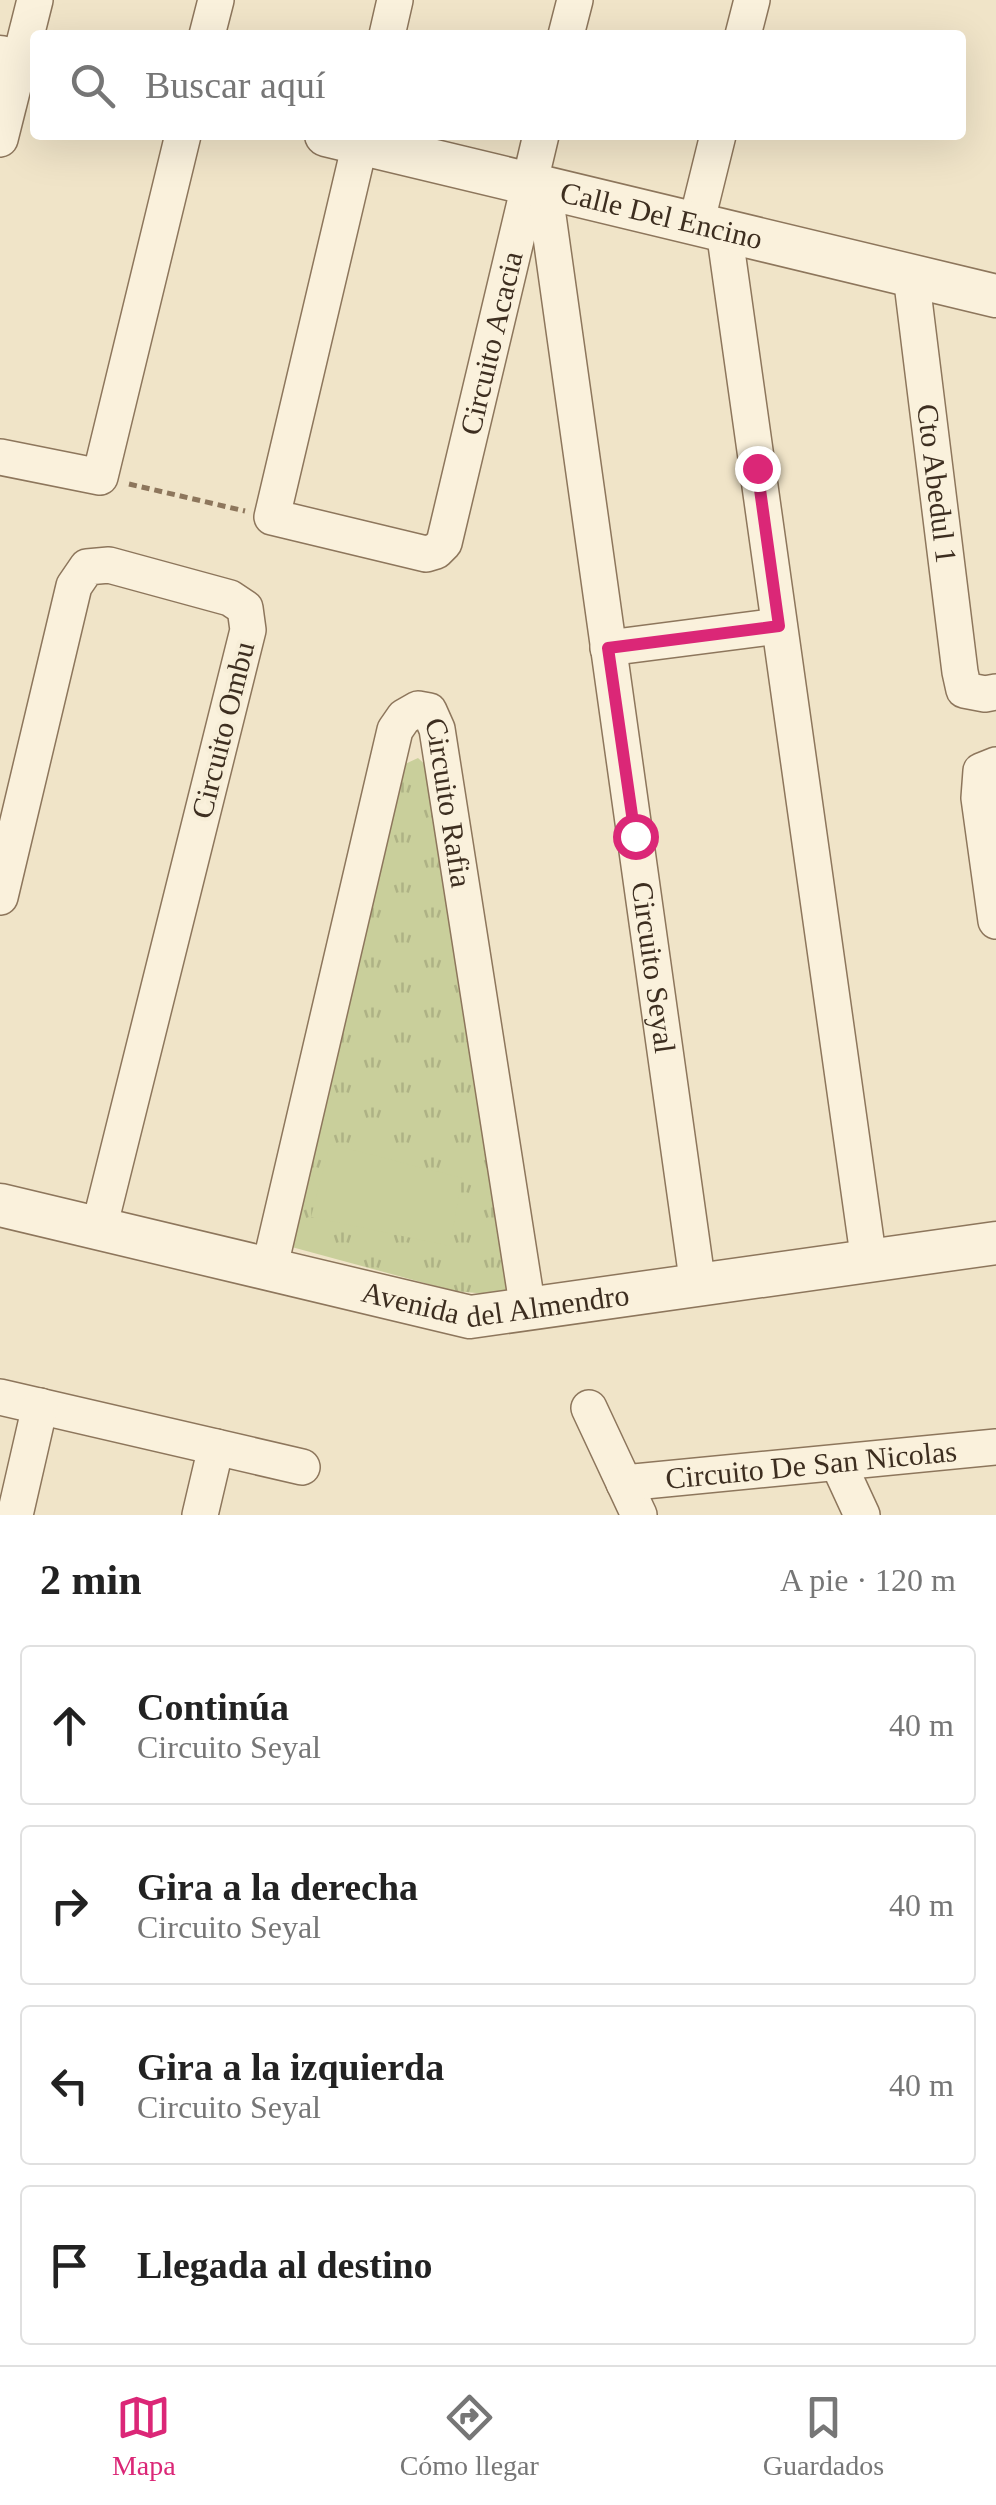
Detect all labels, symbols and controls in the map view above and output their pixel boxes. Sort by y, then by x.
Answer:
search box [30,30,966,140]
icon: search [65,58,120,113]
text: Buscar aquí [145,64,325,106]
street label: Calle Del Encino [557,175,766,255]
street label: Circuito Acacia [453,248,529,438]
street label: Cto Abedul 1 [911,402,963,565]
route end [735,446,781,492]
street label: Circuito Ombu [185,638,260,822]
street label: Circuito Rafia [418,712,479,890]
route start [613,814,659,860]
street label: Circuito Seyal [626,880,682,1055]
street label: Avenida del Almendro [359,1275,631,1333]
street label: Circuito De San Nicolas [664,1434,958,1495]
text: 2 min [40,1557,142,1603]
text: A pie · 120 m [780,1562,956,1598]
text: Continúa [137,1686,289,1728]
icon: ahead [42,1698,97,1753]
text: 40 m [889,1707,954,1743]
text: Circuito Seyal [137,1729,321,1765]
text: Gira a la derecha [137,1866,418,1908]
icon: right [42,1878,97,1933]
text: 40 m [889,1887,954,1923]
text: Circuito Seyal [137,1909,321,1945]
text: Gira a la izquierda [137,2046,444,2088]
icon: left [42,2058,97,2113]
text: 40 m [889,2067,954,2103]
text: Circuito Seyal [137,2089,321,2125]
icon: arrive [42,2238,97,2293]
text: Llegada al destino [137,2244,433,2286]
tab: Mapa [112,2390,176,2482]
tab: Cómo llegar [400,2390,539,2482]
tab: Guardados [763,2390,884,2482]

